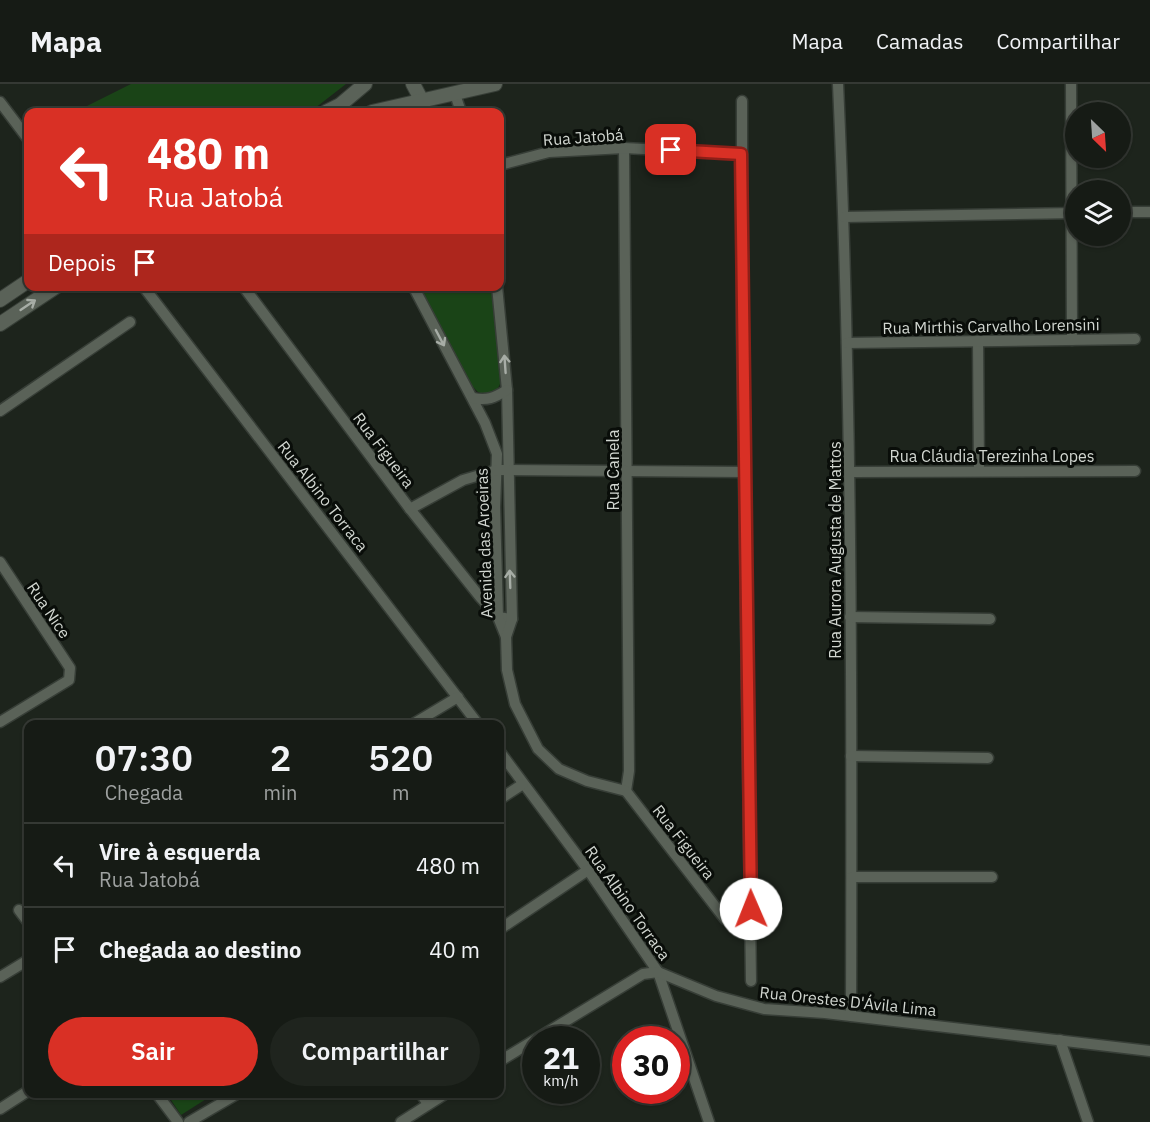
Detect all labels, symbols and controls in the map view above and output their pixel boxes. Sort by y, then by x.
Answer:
text: Mapa [30,23,102,60]
text: Mapa [791,27,843,55]
text: Camadas [876,27,963,55]
text: Compartilhar [996,27,1120,55]
north arrow [1065,102,1131,168]
map controls [1065,102,1131,246]
street label: Rua Jatobá [542,124,624,150]
pin [645,124,696,175]
text: 480 m [147,126,270,181]
icon: left [48,132,126,210]
icon: arrive [654,133,687,166]
text: Rua Jatobá [147,179,283,214]
button: layers [1065,180,1131,246]
icon: arrive [128,246,161,279]
text: Depois [48,248,116,277]
one-way arrow [20,299,37,312]
street label: Rua Mirthis Carvalho Lorensini [882,314,1100,338]
one-way arrow [435,329,447,347]
one-way arrow [499,354,510,374]
street label: Rua Figueira [349,408,419,492]
street label: Rua Canela [603,429,623,510]
street label: Rua Albino Torraca [273,437,373,556]
street label: Rua Aurora Augusta de Mattos [825,441,845,659]
street label: Rua Cláudia Terezinha Lopes [889,446,1095,466]
street label: Avenida das Aroeiras [471,467,497,619]
one-way arrow [505,570,516,590]
street label: Rua Nice [23,578,75,642]
text: 07:30 [95,734,193,781]
text: 2 [270,734,291,781]
text: 520 [368,734,433,781]
text: Chegada [105,779,183,806]
text: min [264,779,297,806]
text: m [392,779,409,806]
street label: Rua Figueira [649,801,720,884]
text: Vire à esquerda [99,837,261,866]
street label: Rua Albino Torraca [581,842,675,965]
icon: left [48,849,81,882]
text: 480 m [416,851,480,880]
text: Rua Jatobá [99,866,200,893]
position arrow [719,877,783,941]
icon: arrive [48,933,81,966]
text: Chegada ao destino [99,935,302,964]
text: 40 m [429,935,480,964]
street label: Rua Orestes D'Ávila Lima [759,981,938,1020]
button: Sair [48,1017,258,1086]
button: Compartilhar [270,1017,480,1086]
speed limit sign: 30 [612,1026,690,1104]
text: 21 [543,1038,579,1077]
text: km/h [543,1071,579,1090]

